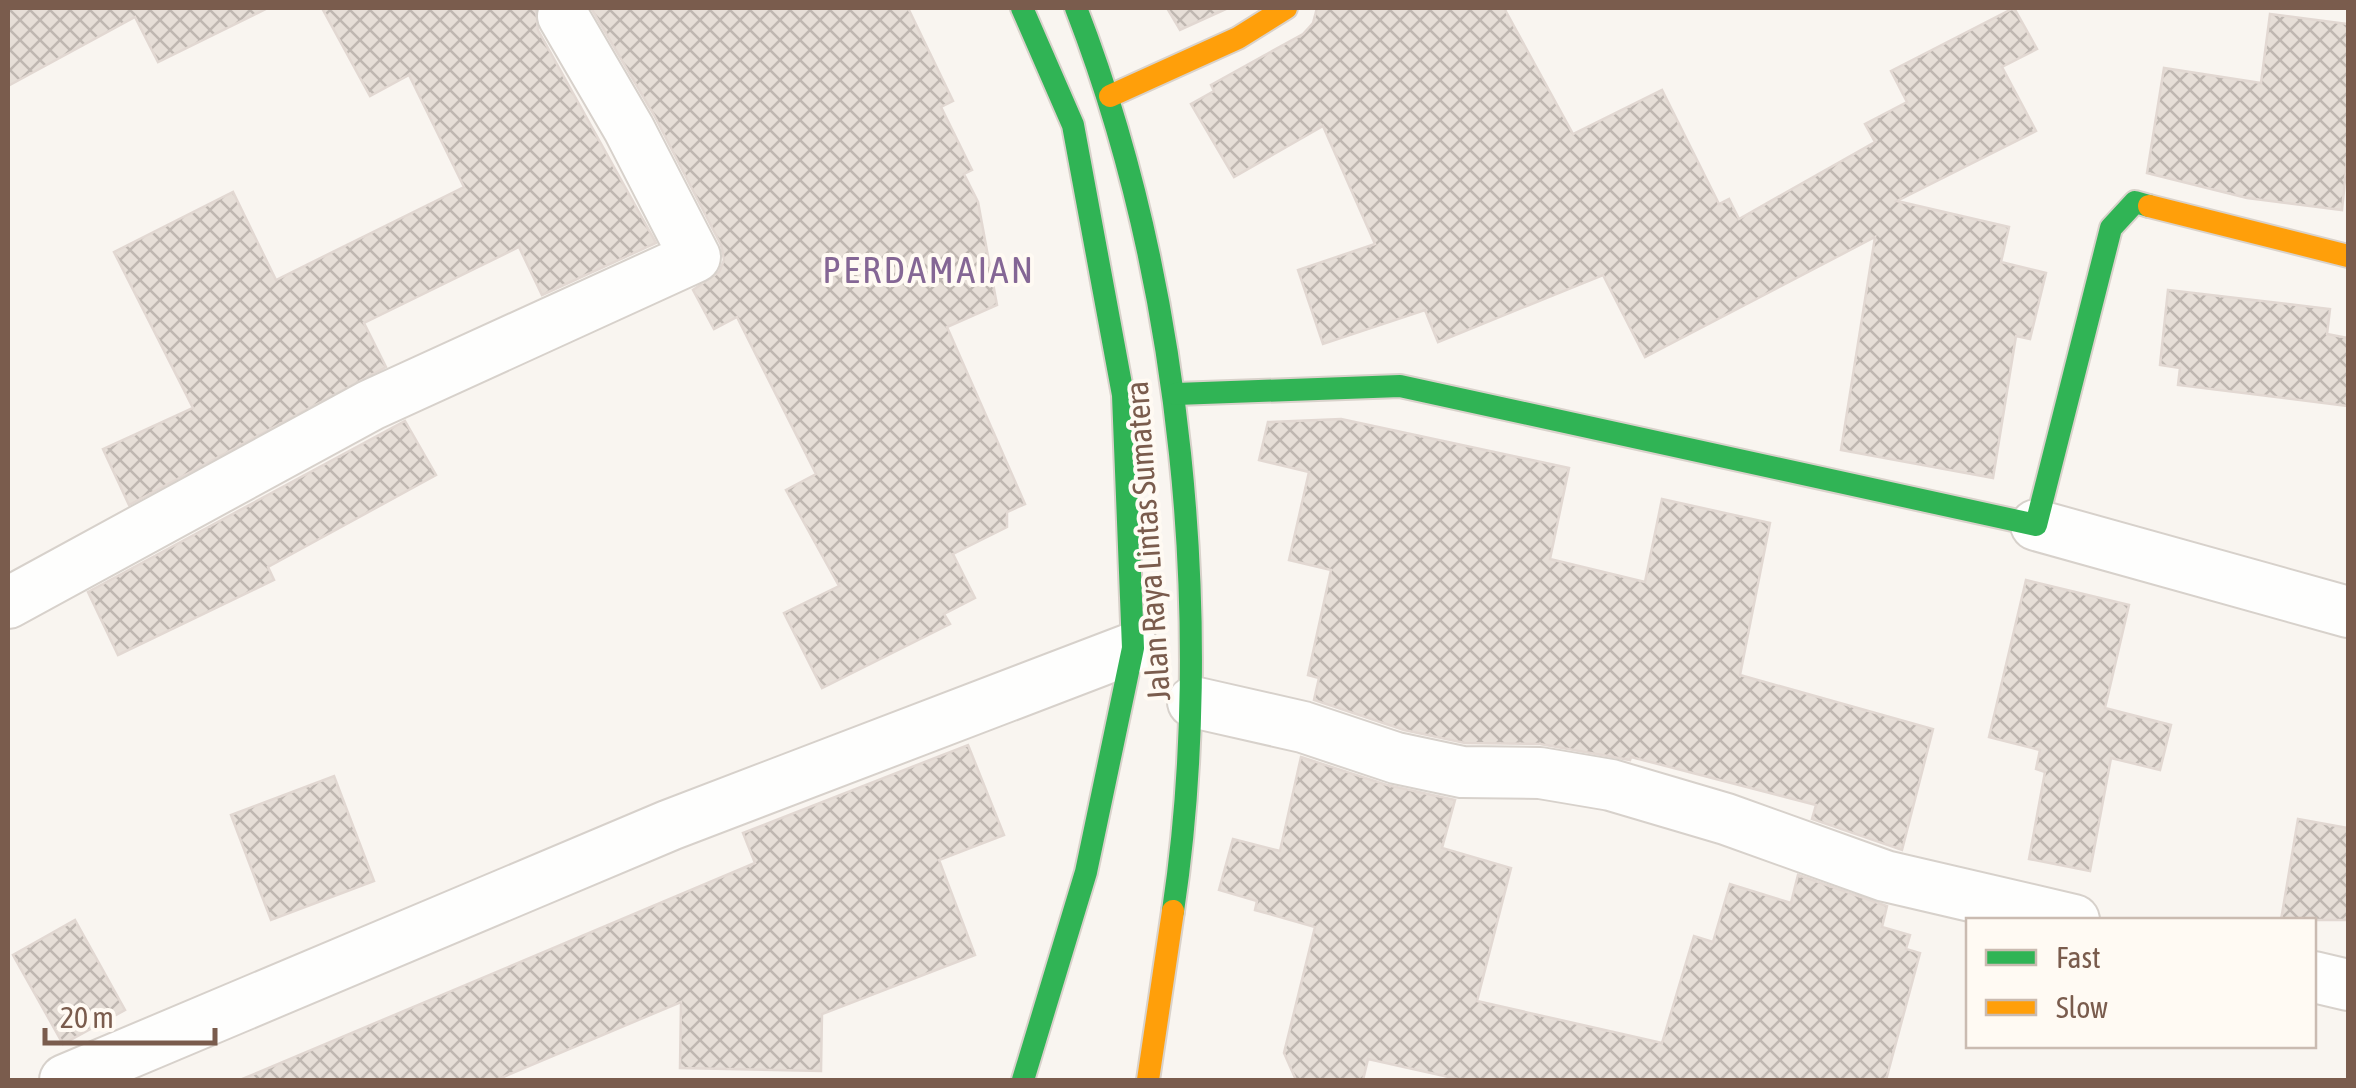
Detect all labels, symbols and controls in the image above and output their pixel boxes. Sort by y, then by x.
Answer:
district label: PERDAMAIAN [822,248,1036,291]
street label: Jalan Raya Lintas Sumatera [1118,380,1177,702]
legend [1966,918,2316,1048]
text: Fast [2056,940,2101,974]
scale bar [45,983,215,1045]
text: Slow [2056,990,2108,1024]
text: 20 m [60,1000,114,1034]

